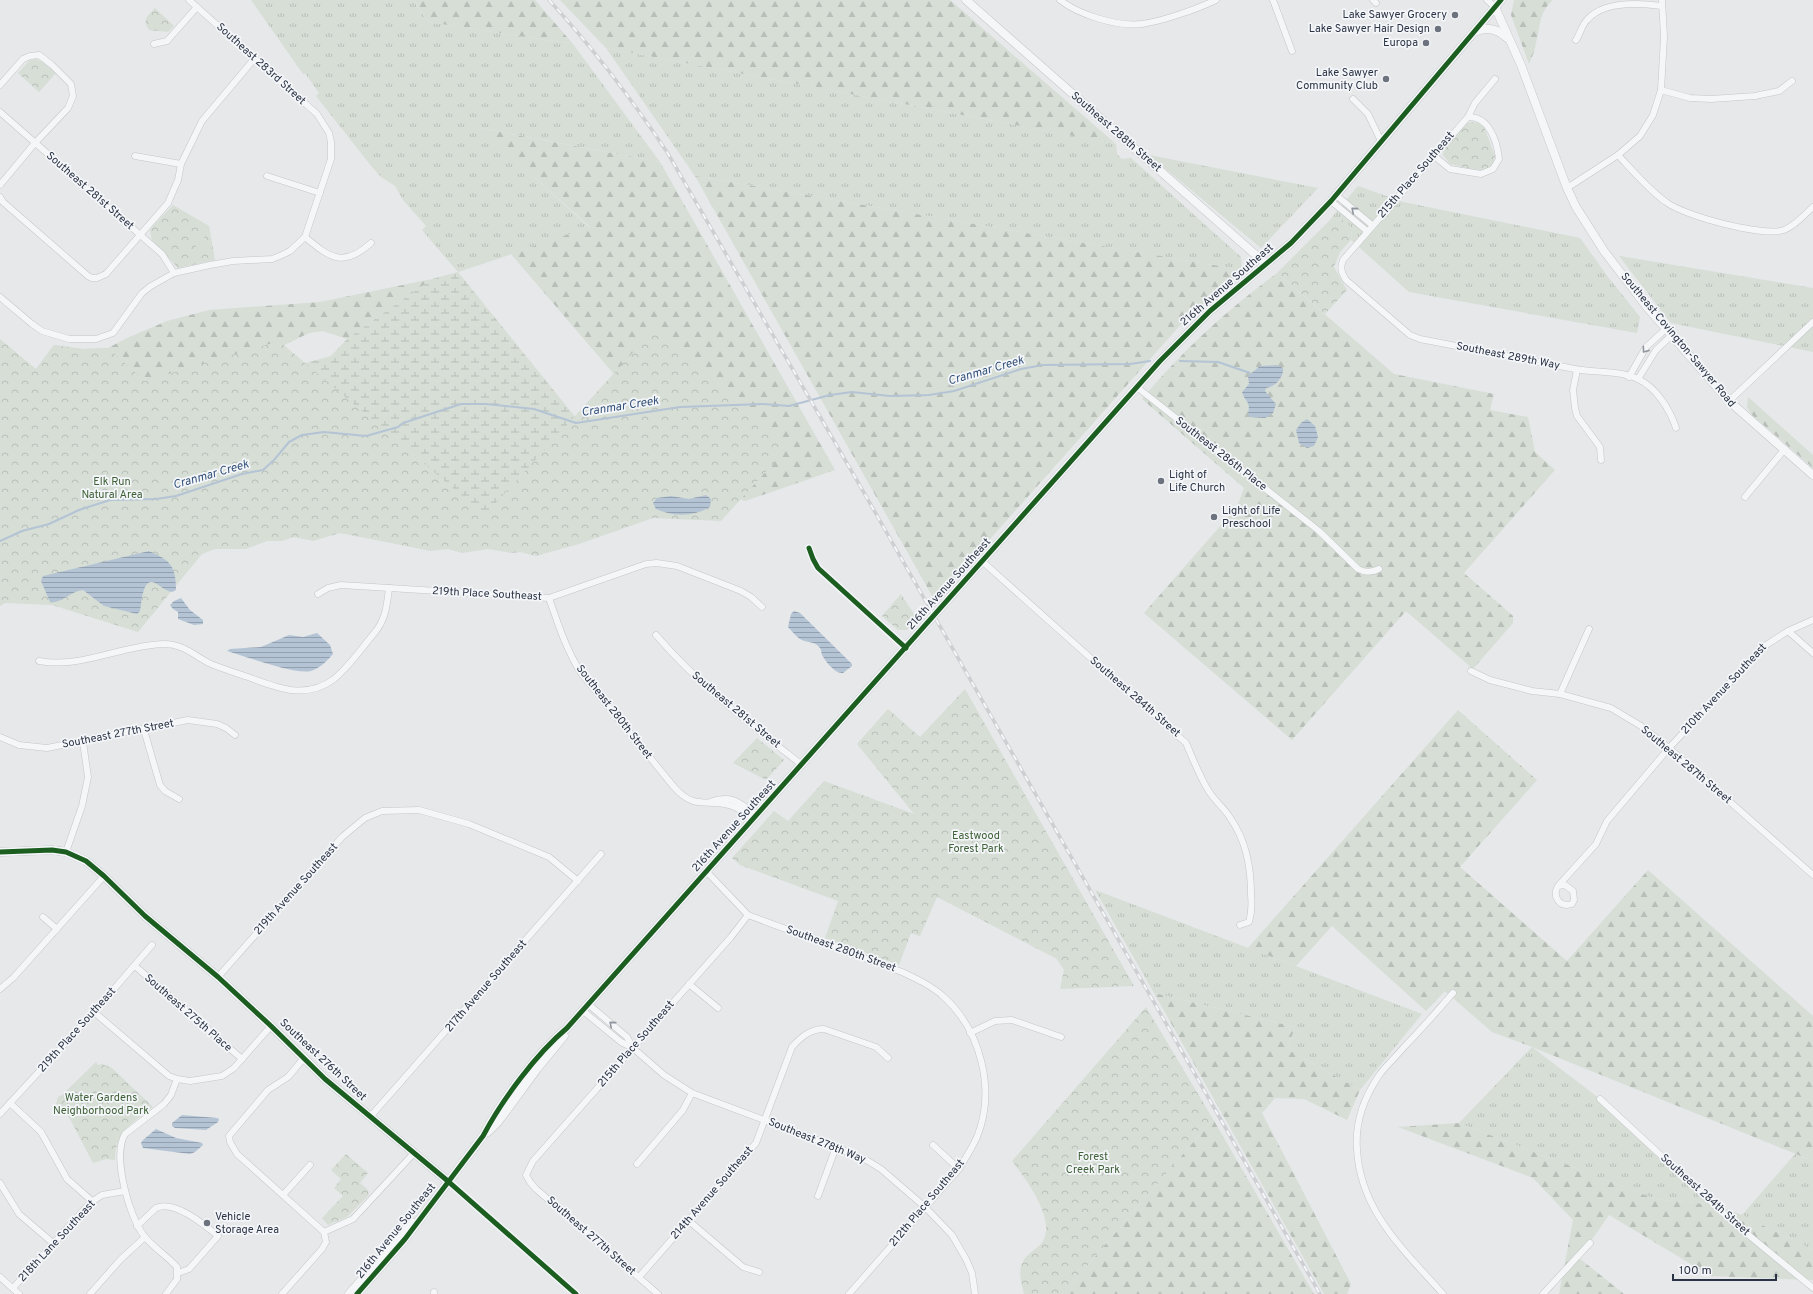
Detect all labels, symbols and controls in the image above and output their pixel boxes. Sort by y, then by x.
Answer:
place label: Lake Sawyer Grocery [1343,8,1447,22]
marker: Lake Sawyer Grocery [1450,10,1460,20]
street label: Southeast 283rd Street [213,20,309,108]
place label: Lake Sawyer Hair Design [1309,22,1430,36]
marker: Lake Sawyer Hair Design [1433,24,1443,34]
place label: Europa [1383,36,1418,50]
marker: Europa [1421,38,1431,48]
place label: Lake Sawyer Community Club [1296,66,1379,93]
marker: Lake Sawyer Community Club [1381,74,1391,84]
street label: Southeast 288th Street [1068,89,1164,175]
street label: 215th Place Southeast [1375,129,1457,221]
street label: Southeast 281st Street [43,149,137,233]
one-way arrow [1351,208,1359,215]
street label: 216th Avenue Southeast [1178,241,1276,329]
street label: Southeast Covington-Sawyer Road [1618,270,1738,410]
street label: Southeast 289th Way [1455,339,1561,373]
one-way arrow [1642,346,1650,353]
water label: Cranmar Creek [946,352,1027,389]
water label: Cranmar Creek [580,393,661,421]
street label: Southeast 286th Place [1172,414,1270,494]
water label: Cranmar Creek [171,456,252,493]
place label: Light of Life Church [1169,468,1225,495]
park label: Elk Run Natural Area [81,475,143,502]
marker: Light of Life Church [1156,476,1166,486]
place label: Light of Life Preschool [1222,504,1281,531]
marker: Light of Life Preschool [1209,512,1219,522]
street label: 216th Avenue Southeast [904,535,994,633]
street label: 219th Place Southeast [432,584,542,604]
street label: 210th Avenue Southeast [1678,641,1770,737]
street label: Southeast 284th Street [1087,654,1183,740]
street label: Southeast 280th Street [573,662,655,762]
street label: Southeast 281st Street [689,669,783,751]
street label: Southeast 277th Street [61,716,175,752]
street label: Southeast 287th Street [1638,723,1734,807]
street label: 216th Avenue Southeast [689,777,779,875]
park label: Eastwood Forest Park [948,829,1004,856]
street label: 219th Avenue Southeast [251,840,341,938]
street label: Southeast 280th Street [784,923,898,975]
street label: 217th Avenue Southeast [442,937,530,1035]
street label: Southeast 275th Place [141,971,235,1055]
street label: 219th Place Southeast [35,984,119,1076]
street label: 215th Place Southeast [595,998,677,1090]
street label: Southeast 276th Street [277,1016,369,1104]
one-way arrow [609,1022,617,1029]
park label: Water Gardens Neighborhood Park [53,1091,149,1118]
street label: Southeast 278th Way [766,1115,868,1167]
street label: 214th Avenue Southeast [668,1144,756,1242]
park label: Forest Creek Park [1066,1150,1120,1177]
street label: Southeast 284th Street [1657,1151,1753,1239]
street label: 212th Place Southeast [886,1156,968,1250]
street label: 216th Avenue Southeast [353,1180,439,1282]
street label: Southeast 277th Street [544,1193,638,1279]
street label: 218th Lane Southeast [15,1197,99,1285]
place label: Vehicle Storage Area [215,1210,279,1237]
marker: Vehicle Storage Area [202,1218,212,1228]
scale bar [1673,1256,1776,1282]
text: 100 m [1679,1263,1712,1279]

